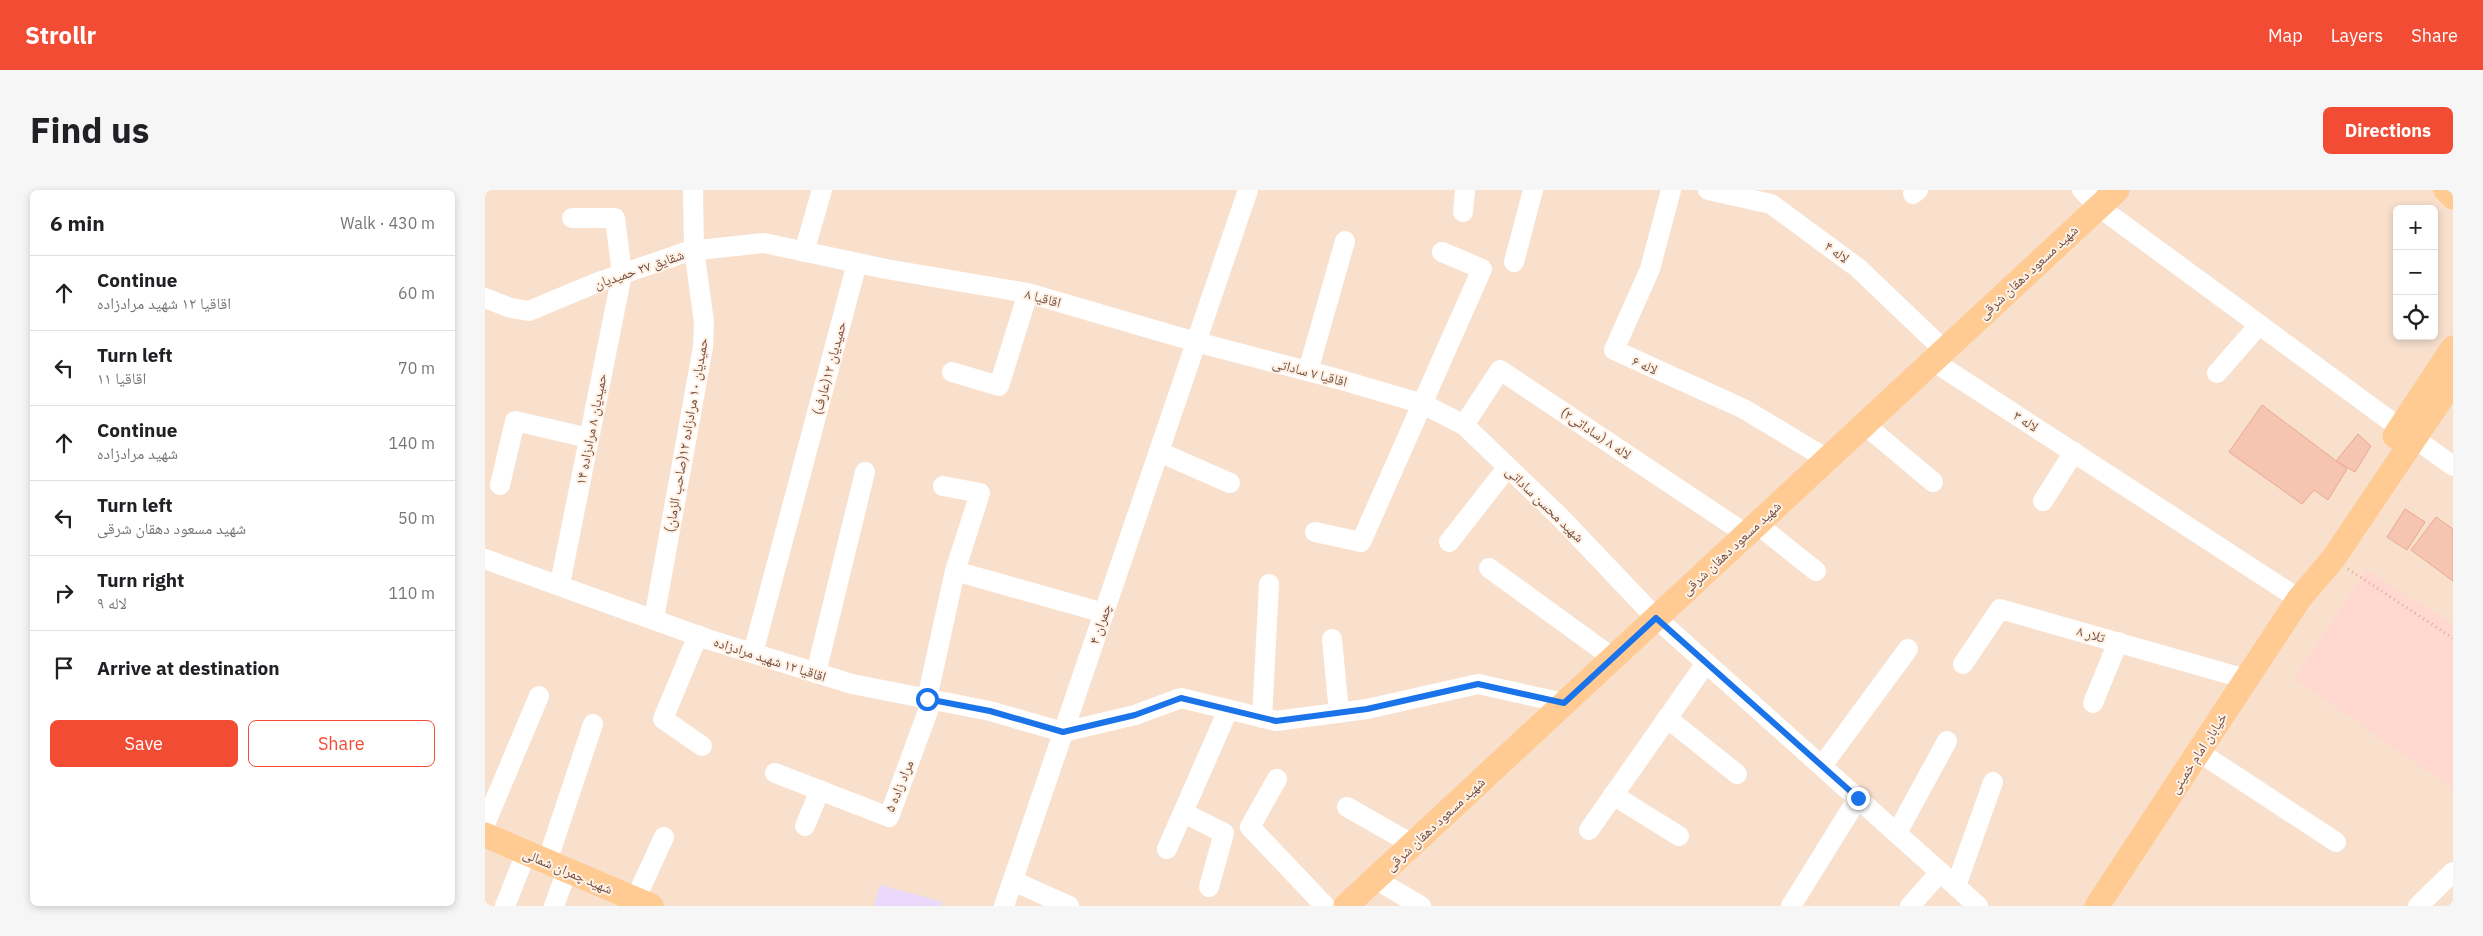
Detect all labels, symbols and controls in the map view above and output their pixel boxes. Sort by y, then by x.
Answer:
text: Strollr [25,19,96,51]
text: Map [2268,24,2303,47]
text: Layers [2331,24,2383,47]
text: Share [2411,24,2458,47]
text: Find us [30,107,149,153]
button: Directions [2323,107,2453,154]
map controls [2393,205,2438,340]
button: + [2393,205,2438,250]
text: 6 min [50,209,105,237]
text: Walk · 430 m [340,213,435,233]
street label: شهید مسعود دهقان شرقی [1974,221,2082,323]
street label: لاله ۴ [1821,237,1853,267]
street label: شقایق ۲۷ حمیدیان [592,245,687,294]
button: − [2393,250,2438,295]
text: Continue [97,268,177,292]
icon: ahead [50,279,78,307]
text: 60 m [398,283,435,303]
street label: اقاقیا ۸ [1023,285,1063,311]
text: اقاقیا ۱۲ شهید مرادزاده [97,293,231,313]
button: locate [2393,295,2438,340]
street label: حمیدیان ۱۲(عارف) [808,319,850,417]
street label: حمیدیان ۱۰ مرادزاده ۱۲(صاحب الزمان) [660,336,712,534]
text: Turn left [97,343,173,367]
street label: لاله ۶ [1629,351,1661,379]
street label: اقاقیا ۷ ساداتی [1271,353,1349,391]
icon: left [50,354,78,382]
text: 70 m [398,358,435,378]
text: اقاقیا ۱۱ [97,368,146,388]
street label: حمیدیان ۸ مرادزاده ۱۴ [571,372,611,486]
street label: لاله ۸ (ساداتی۲) [1557,403,1635,463]
street label: لاله ۳ [2010,406,2042,436]
text: Continue [97,418,177,442]
icon: ahead [50,429,78,457]
text: 140 m [388,433,435,453]
text: شهید مرادزاده [97,443,178,463]
street label: شهید محسن ساداتی [1502,462,1588,546]
text: Turn left [97,493,173,517]
street label: شهید مسعود دهقان شرقی [1677,497,1785,599]
icon: left [50,504,78,532]
text: 50 m [398,508,435,528]
text: شهید مسعود دهقان شرقی [97,518,246,538]
text: Turn right [97,568,184,592]
icon: right [50,579,78,607]
text: 110 m [388,583,435,603]
text: لاله ۹ [97,593,127,613]
street label: چمران ۴ [1085,601,1115,647]
street label: تلار ۸ [2075,621,2107,647]
street label: اقاقیا ۱۲ شهید مرادزاده [711,632,829,686]
icon: arrive [50,654,78,682]
text: Arrive at destination [97,656,280,680]
route start [916,688,939,711]
street label: خیابان امام خمینی [2165,709,2232,798]
button: Save [50,720,238,767]
button: Share [248,720,435,767]
street label: مراد زاده ۵ [880,757,918,815]
street label: شهید مسعود دهقان شرقی [1381,773,1489,875]
route end [1847,787,1870,810]
street label: شهید چمران شمالی [520,844,616,898]

